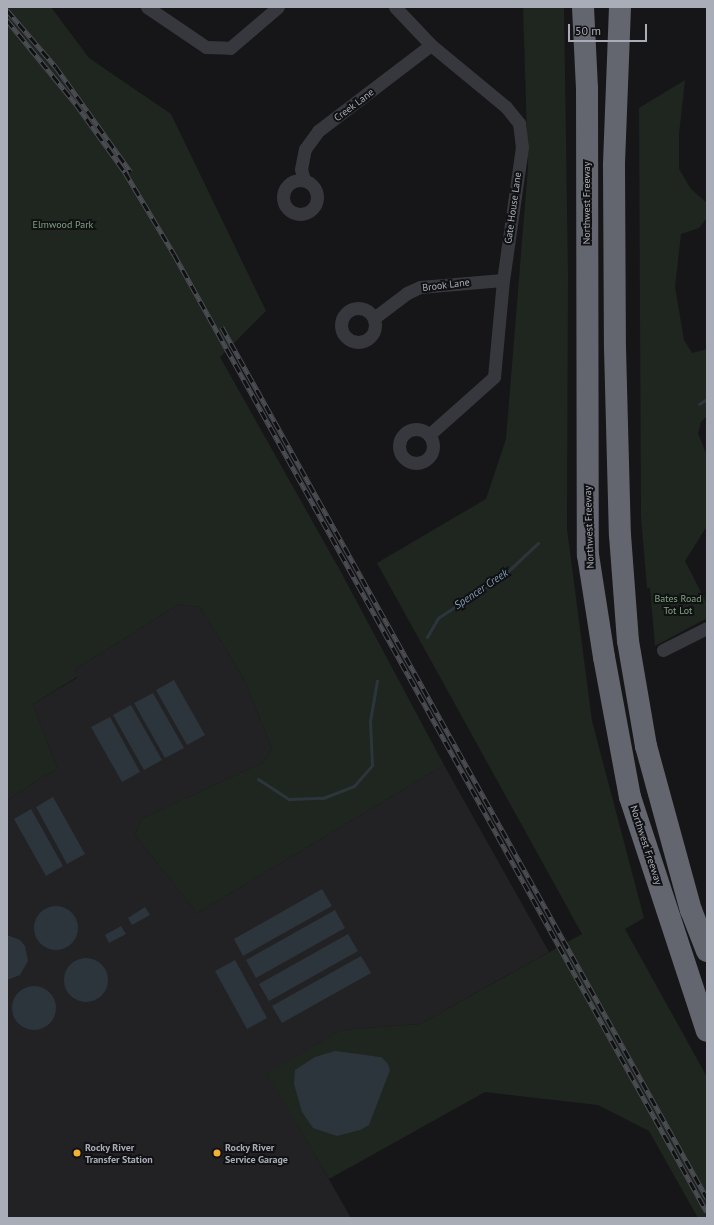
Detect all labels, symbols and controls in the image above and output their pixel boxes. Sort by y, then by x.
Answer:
scale bar [570,16,649,42]
text: 50 m [575,23,601,38]
street label: Creek Lane [332,86,376,124]
street label: Northwest Freeway [581,162,593,244]
street label: Gate House Lane [502,172,524,244]
park label: Elmwood Park [33,219,93,231]
street label: Brook Lane [421,276,471,294]
street label: Northwest Freeway [582,485,596,569]
water label: Spencer Creek [451,566,511,612]
park label: Bates Road Tot Lot [654,592,702,616]
street label: Northwest Freeway [628,804,664,886]
place label: Rocky River Transfer Station [85,1141,153,1164]
place label: Rocky River Service Garage [225,1141,288,1164]
marker: Rocky River Transfer Station [72,1148,82,1158]
marker: Rocky River Service Garage [212,1148,222,1158]

